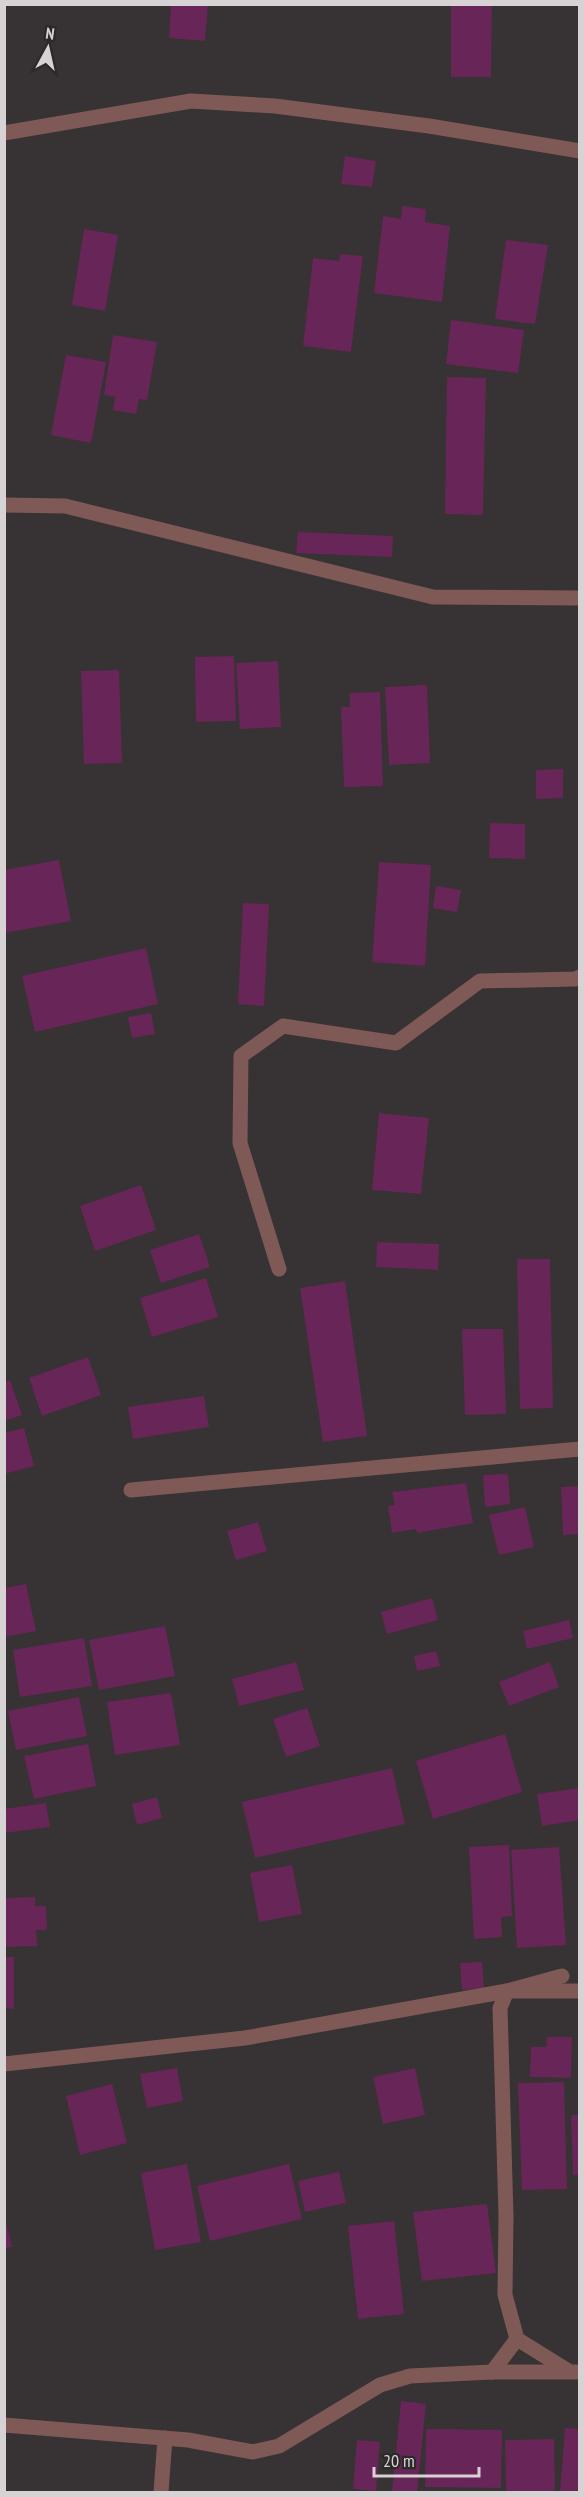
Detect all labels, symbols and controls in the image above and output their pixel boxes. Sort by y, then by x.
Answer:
north arrow [18,18,78,78]
text: N [44,23,56,44]
scale bar [374,2440,479,2478]
text: 20 m [383,2449,415,2472]

